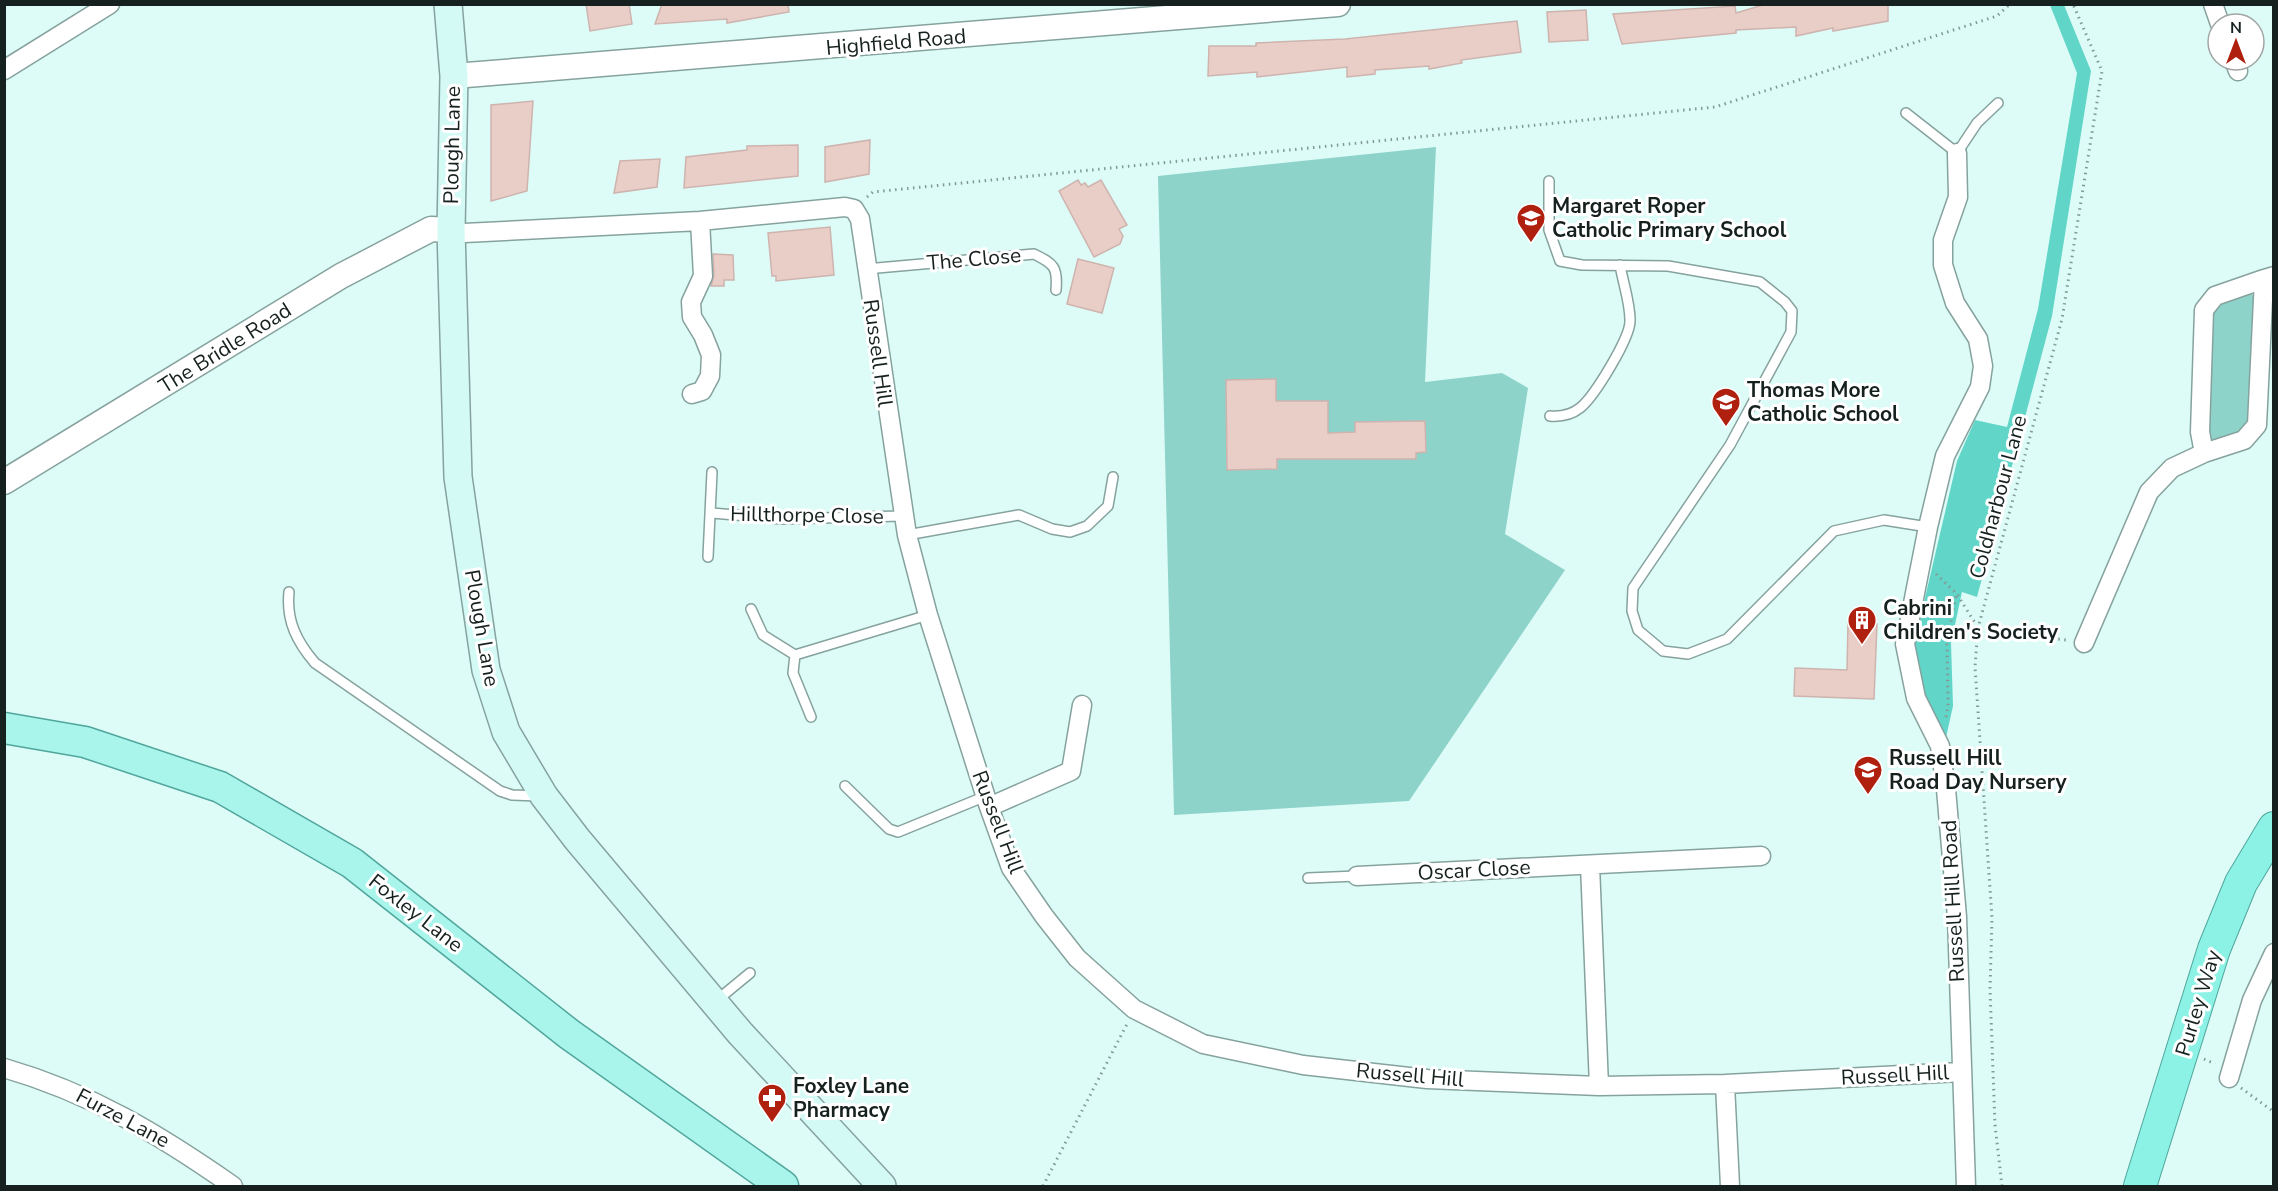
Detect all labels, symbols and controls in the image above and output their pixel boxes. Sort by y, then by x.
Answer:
north arrow [2206,12,2266,72]
text: N [2230,17,2242,39]
street label: Highfield Road [825,22,967,62]
street label: Plough Lane [437,86,467,204]
place label: Margaret Roper Catholic Primary School [1552,192,1787,244]
school or university icon: Margaret Roper Catholic Primary School [1515,202,1547,244]
street label: The Close [926,241,1022,277]
street label: The Bridle Road [153,296,297,400]
street label: Russell Hill [857,297,900,409]
place label: Thomas More Catholic School [1747,376,1899,428]
school or university icon: Thomas More Catholic School [1710,386,1742,428]
street label: Coldharbour Lane [1963,412,2033,582]
street label: Hillthorpe Close [730,500,884,530]
street label: Plough Lane [458,567,506,689]
place label: Cabrini Children's Society [1883,594,2059,646]
building icon: Cabrini Children's Society [1846,604,1878,646]
place label: Russell Hill Road Day Nursery [1889,744,2068,796]
school or university icon: Russell Hill Road Day Nursery [1852,754,1884,796]
street label: Russell Hill [966,766,1031,878]
street label: Russell Hill Road [1935,819,1971,983]
street label: Oscar Close [1417,853,1531,887]
street label: Foxley Lane [363,867,469,959]
street label: Purley Way [2169,946,2227,1059]
street label: Russell Hill [1355,1056,1466,1094]
street label: Russell Hill [1840,1058,1951,1092]
place label: Foxley Lane Pharmacy [793,1072,909,1124]
street label: Furze Lane [71,1082,175,1154]
pharmacy icon: Foxley Lane Pharmacy [756,1082,788,1124]

